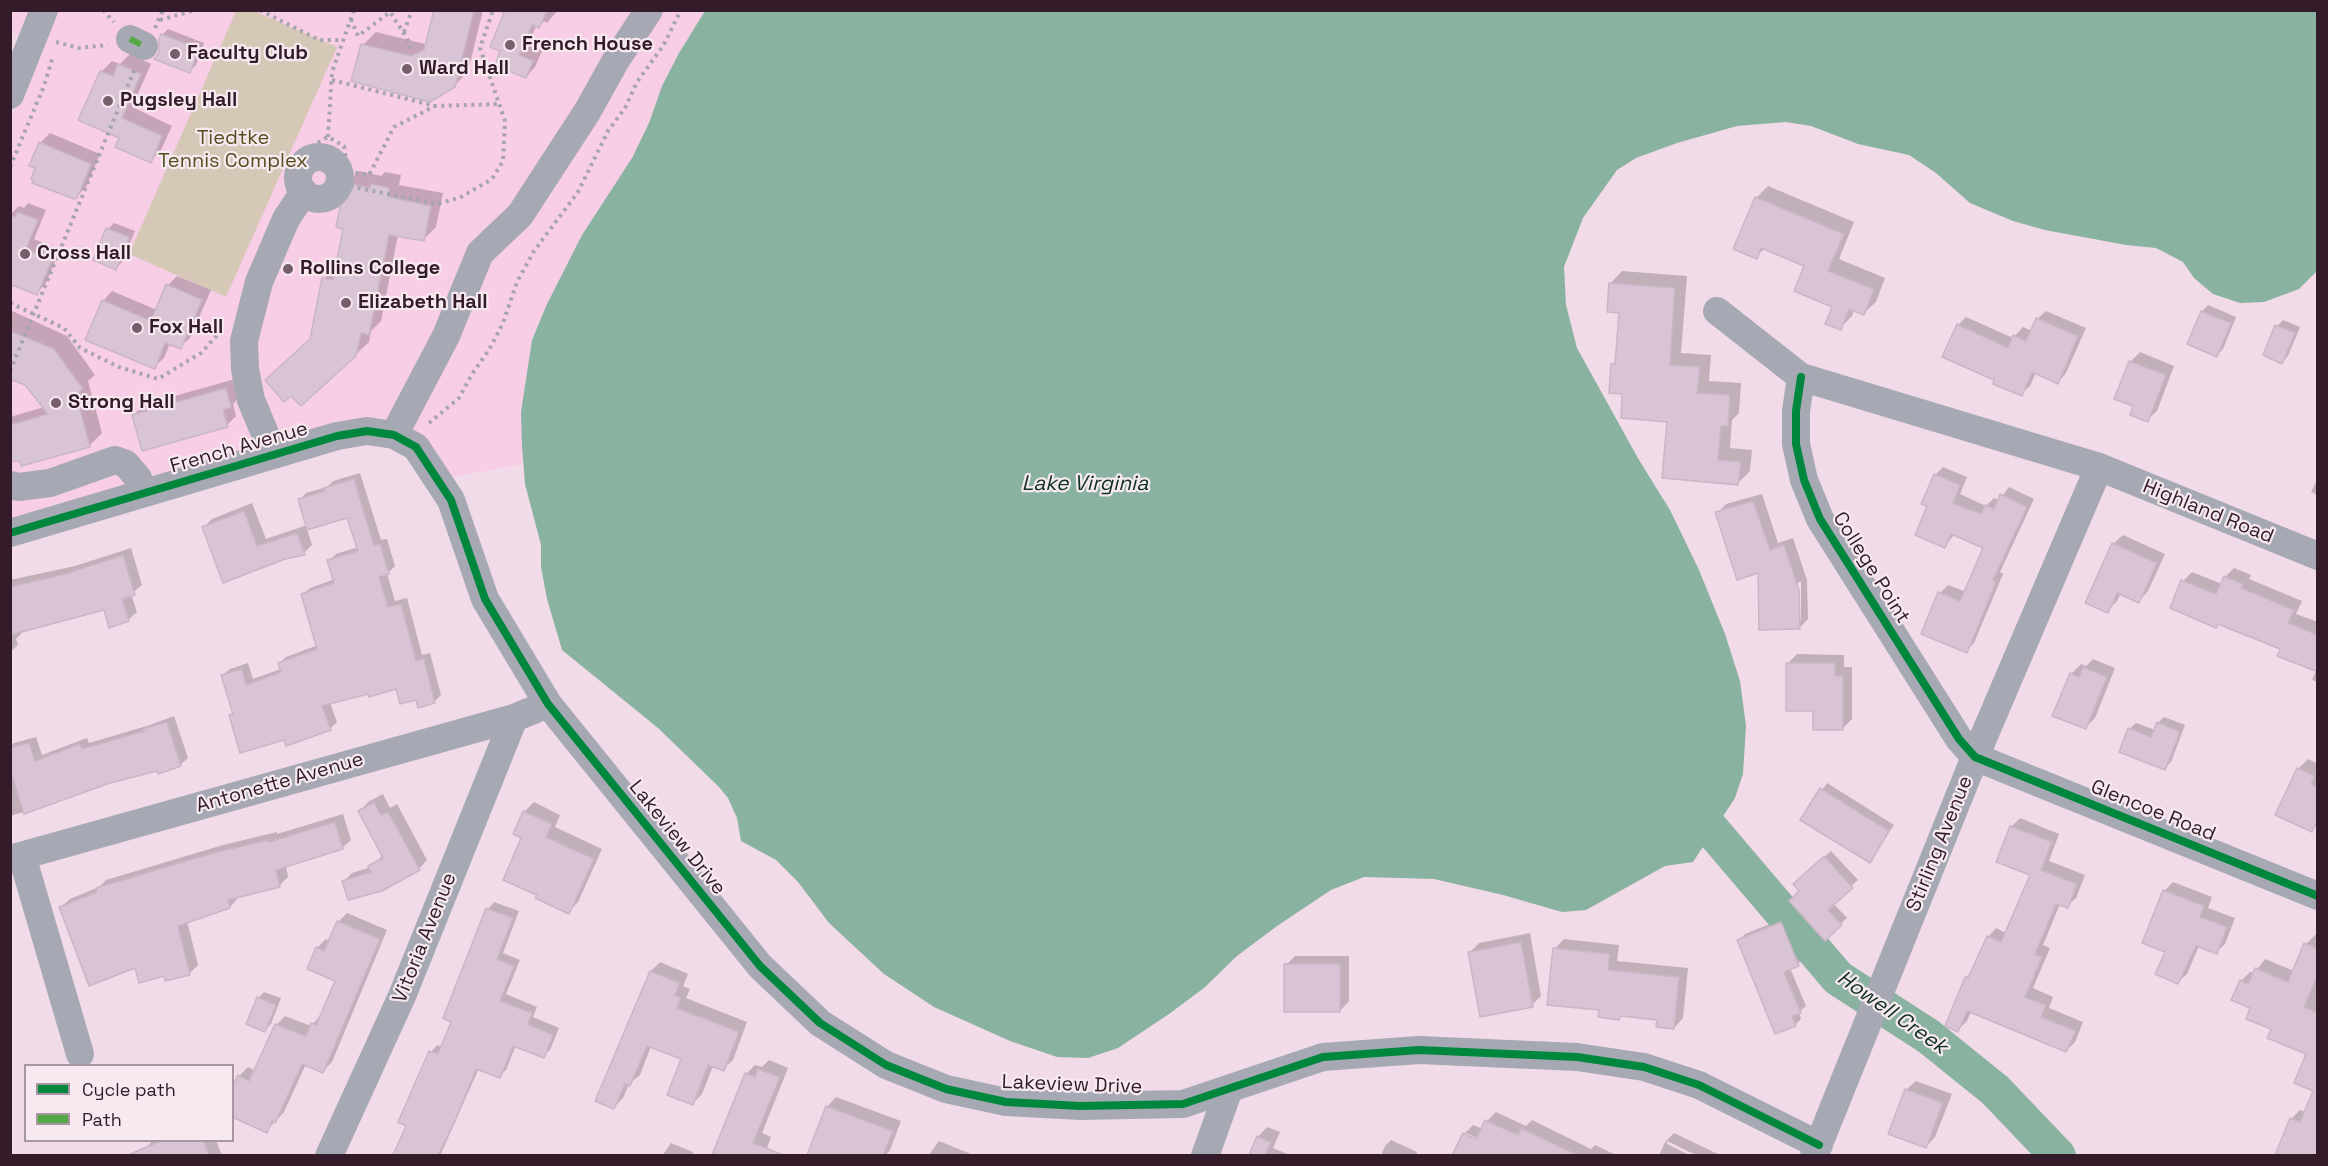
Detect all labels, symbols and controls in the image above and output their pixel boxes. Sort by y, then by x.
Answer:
place label: French House [522,33,653,57]
marker: French House [503,38,517,52]
place label: Faculty Club [187,42,308,66]
marker: Faculty Club [168,47,182,61]
place label: Ward Hall [419,57,509,81]
marker: Ward Hall [400,62,414,76]
place label: Pugsley Hall [120,89,237,113]
marker: Pugsley Hall [101,94,115,108]
park label: Tiedtke Tennis Complex [158,127,308,174]
place label: Cross Hall [37,242,131,266]
marker: Cross Hall [18,247,32,261]
place label: Rollins College [300,257,440,281]
marker: Rollins College [281,262,295,276]
place label: Elizabeth Hall [358,291,487,315]
marker: Elizabeth Hall [339,296,353,310]
place label: Fox Hall [149,316,223,340]
marker: Fox Hall [130,321,144,335]
place label: Strong Hall [68,391,175,415]
marker: Strong Hall [49,396,63,410]
street label: French Avenue [167,417,311,479]
water label: Lake Virginia [1022,471,1148,497]
street label: Highland Road [2139,475,2277,549]
street label: College Point [1827,508,1915,628]
street label: Antonette Avenue [193,748,367,818]
street label: Stirling Avenue [1902,772,1978,916]
street label: Glencoe Road [2087,775,2219,847]
street label: Lakeview Drive [623,776,731,900]
street label: Vitoria Avenue [388,869,462,1007]
water label: Howell Creek [1832,966,1952,1060]
legend [24,1064,234,1142]
street label: Lakeview Drive [1001,1071,1143,1099]
text: Cycle path [82,1078,176,1101]
text: Path [82,1108,122,1131]

